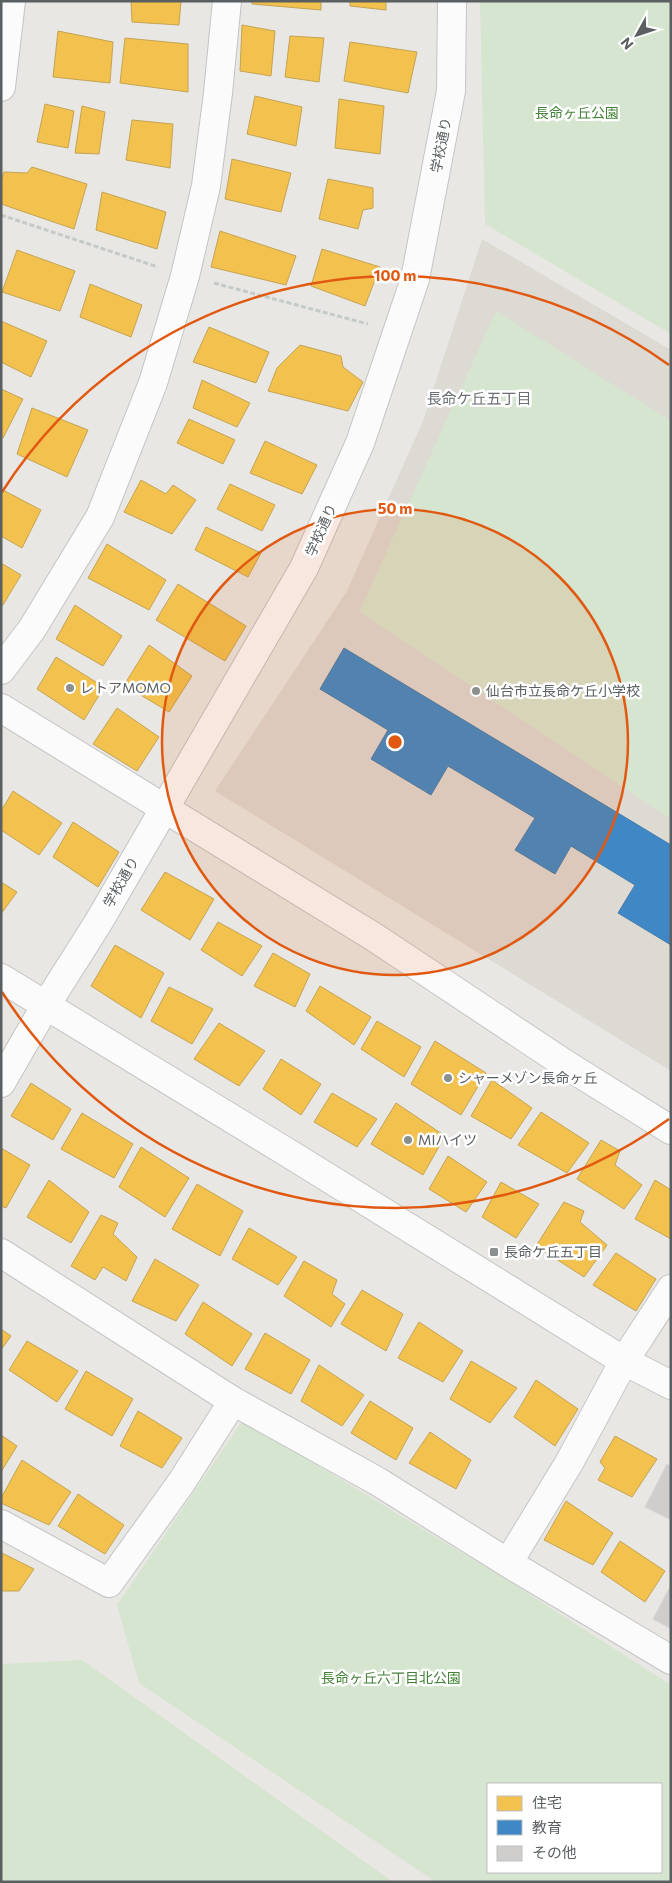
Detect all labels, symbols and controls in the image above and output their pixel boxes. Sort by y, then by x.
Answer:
north arrow [612,10,662,60]
text: N [617,34,637,53]
park label: 長命ヶ丘公園 [535,104,619,121]
street label: 学校通り [427,116,454,174]
text: 100 m [374,266,416,284]
district label: 長命ケ丘五丁目 [426,389,532,407]
text: 50 m [378,499,412,517]
street label: 学校通り [301,501,340,559]
place label: レトアMOMO [80,679,171,696]
marker: レトアMOMO [64,682,76,694]
place label: 仙台市立長命ケ丘小学校 [486,682,640,699]
marker: 仙台市立長命ケ丘小学校 [470,685,482,697]
centre of rings [386,733,404,751]
street label: 学校通り [99,853,142,910]
place label: シャーメゾン長命ヶ丘 [458,1069,597,1086]
marker: シャーメゾン長命ヶ丘 [442,1072,454,1084]
place label: MIハイツ [418,1131,477,1148]
marker: MIハイツ [402,1134,414,1146]
place label: 長命ケ丘五丁目 [504,1243,602,1260]
marker: 長命ケ丘五丁目 [488,1246,500,1258]
park label: 長命ヶ丘六丁目北公園 [321,1669,461,1686]
legend [487,1783,662,1873]
text: 住宅 [532,1793,562,1811]
text: 教育 [532,1818,562,1836]
text: その他 [532,1843,577,1861]

